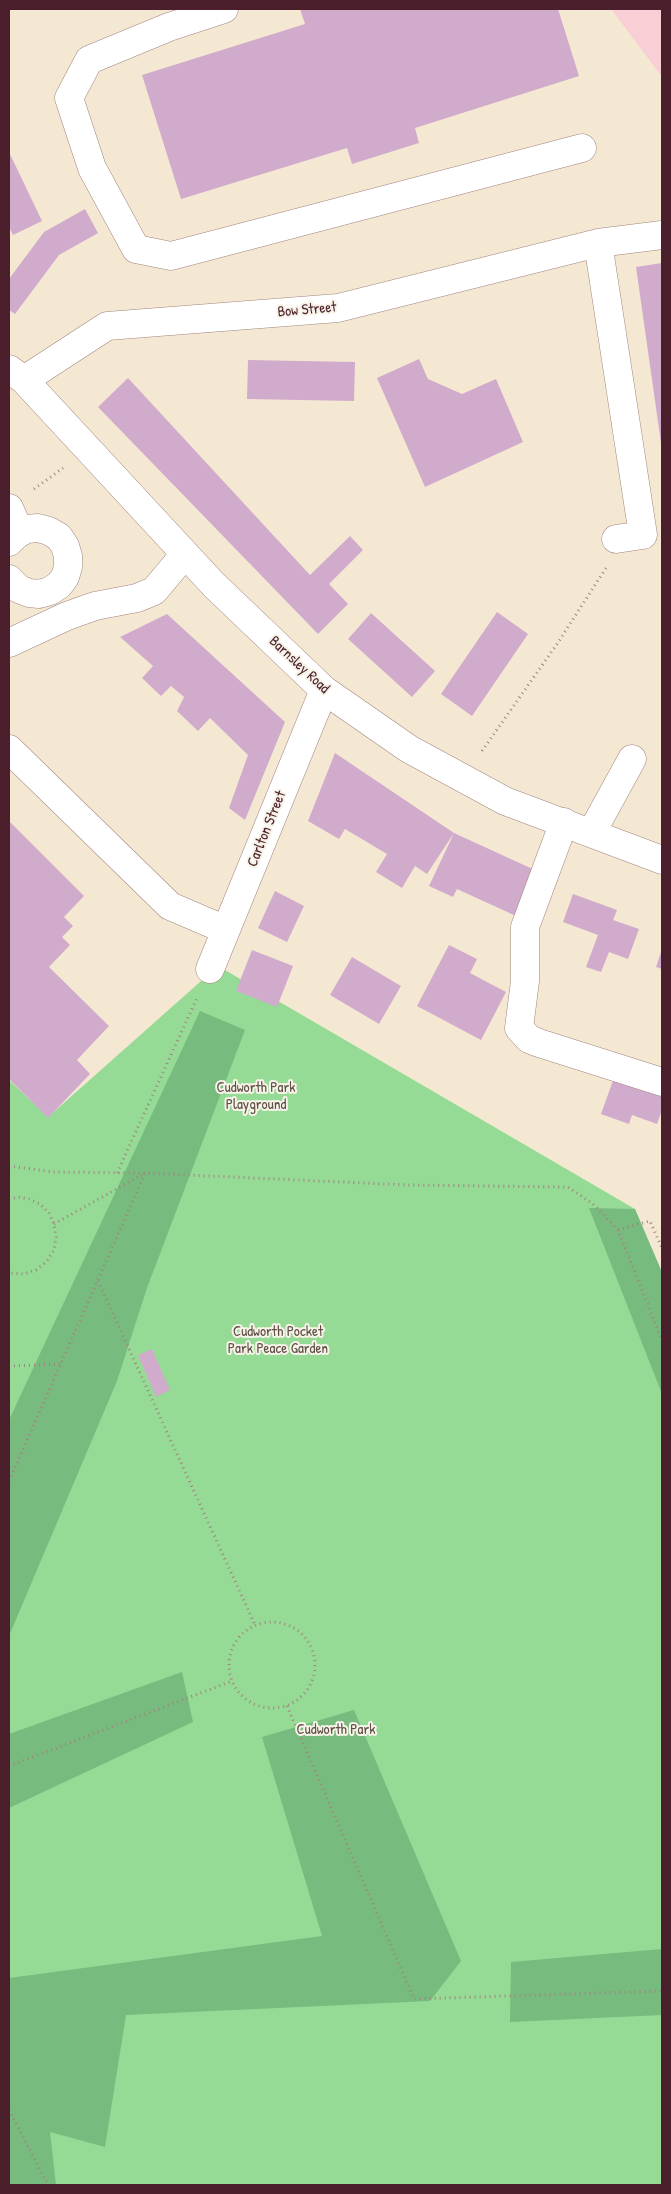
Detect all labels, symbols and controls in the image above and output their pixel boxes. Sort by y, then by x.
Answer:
street label: Bow Street [277,298,337,322]
street label: Barnsley Road [265,632,333,698]
street label: Carlton Street [244,788,290,870]
park label: Cudworth Park Playground [217,1079,295,1114]
park label: Cudworth Pocket Park Peace Garden [228,1323,328,1358]
park label: Cudworth Park [297,1721,375,1739]

